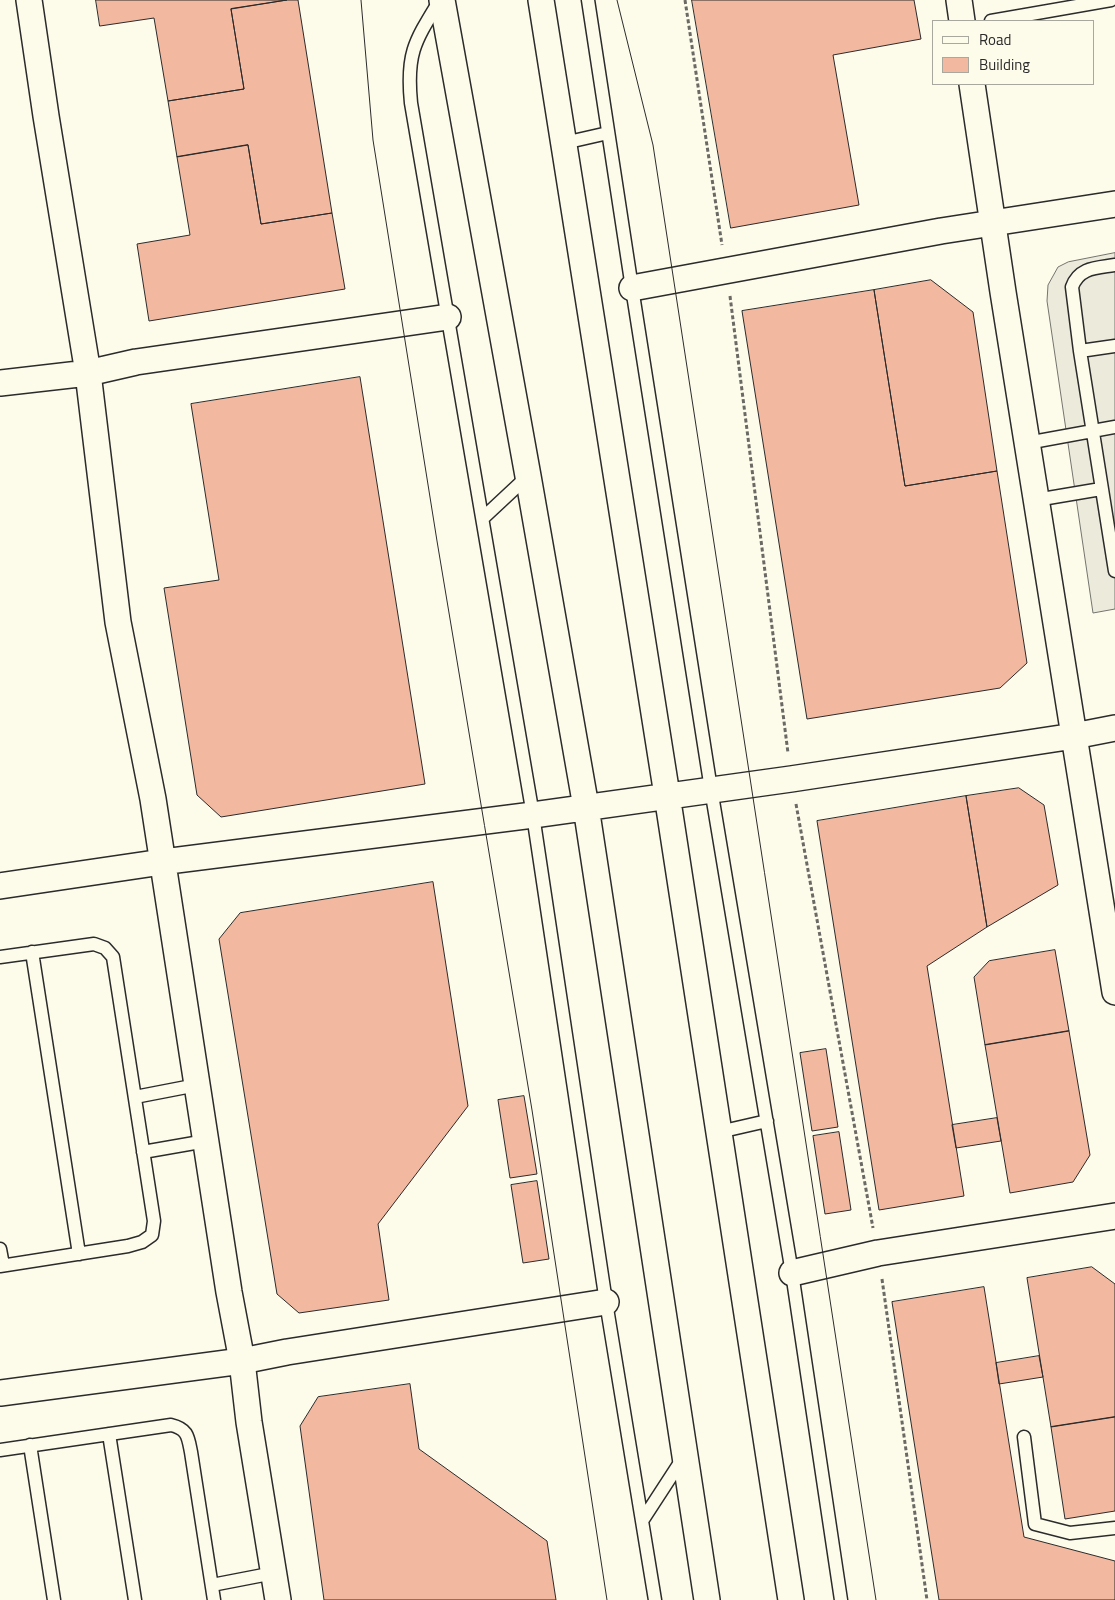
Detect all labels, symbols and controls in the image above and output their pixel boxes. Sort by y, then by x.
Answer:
legend [932,20,1095,85]
text: Road [979,28,1011,51]
text: Building [979,53,1030,76]

